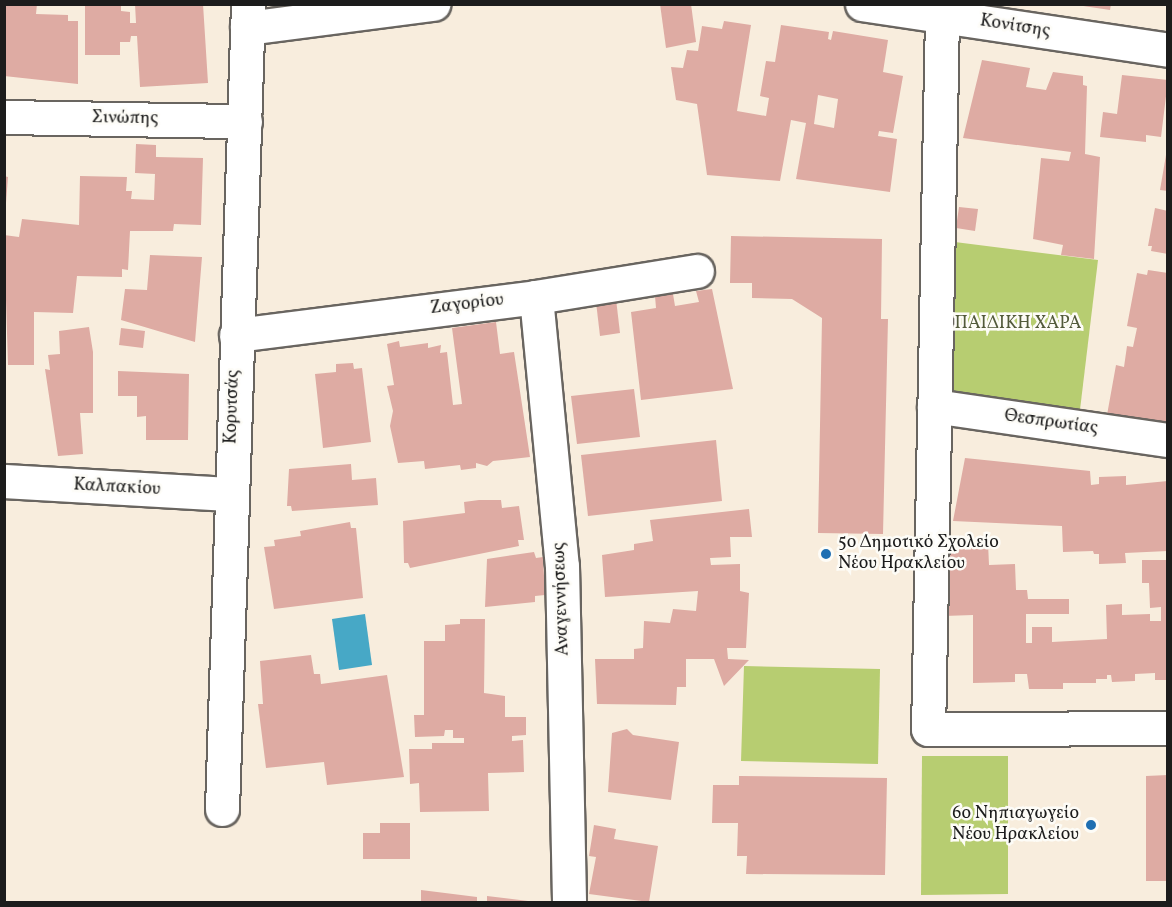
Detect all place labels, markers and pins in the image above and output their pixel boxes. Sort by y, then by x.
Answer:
place label: 5ο Δημοτικό Σχολείο Νέου Ηρακλείου [838,533,999,576]
marker: 5ο Δημοτικό Σχολείο Νέου Ηρακλείου [819,547,833,561]
place label: 6ο Νηπιαγωγείο Νέου Ηρακλείου [952,804,1079,846]
marker: 6ο Νηπιαγωγείο Νέου Ηρακλείου [1084,818,1098,832]

